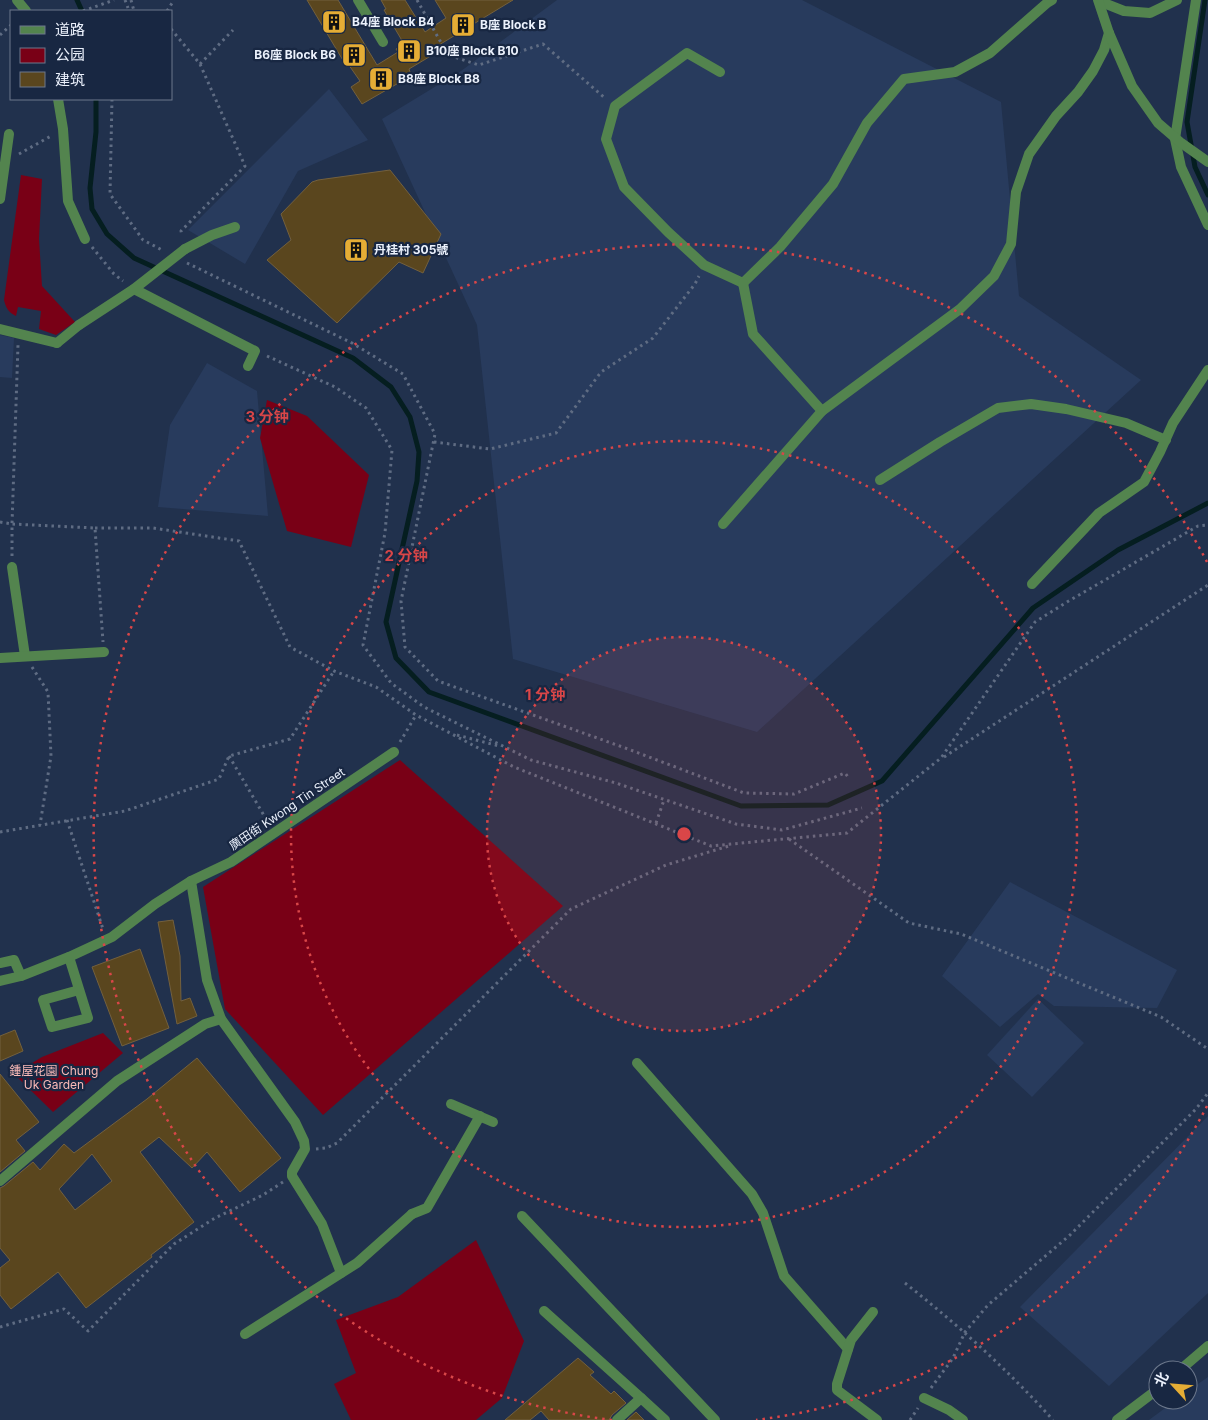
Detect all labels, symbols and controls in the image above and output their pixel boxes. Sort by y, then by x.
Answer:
building icon: B4座 Block B4 [321,9,347,35]
legend [10,10,172,100]
building icon: B座 Block B [450,12,476,38]
place label: B4座 Block B4 [352,14,434,29]
place label: B座 Block B [480,17,546,32]
text: 道路 [55,20,85,39]
building icon: B10座 Block B10 [396,38,422,64]
building icon: B6座 Block B6 [341,42,367,68]
place label: B10座 Block B10 [426,43,519,58]
text: 公园 [55,45,85,64]
place label: B6座 Block B6 [254,47,336,62]
building icon: B8座 Block B8 [368,66,394,92]
text: 建筑 [55,70,85,89]
place label: B8座 Block B8 [398,71,480,86]
building icon: 丹桂村 305號 [343,237,369,263]
place label: 丹桂村 305號 [374,242,448,257]
text: 3 分钟 [245,407,289,426]
text: 2 分钟 [384,546,428,565]
text: 1 分钟 [525,685,565,704]
street label: 廣田街 Kwong Tin Street [226,764,347,853]
centre of rings [675,825,693,843]
park label: 鍾屋花園 Chung Uk Garden [10,1063,98,1092]
north arrow [1148,1360,1198,1410]
text: 北 [1150,1369,1172,1389]

